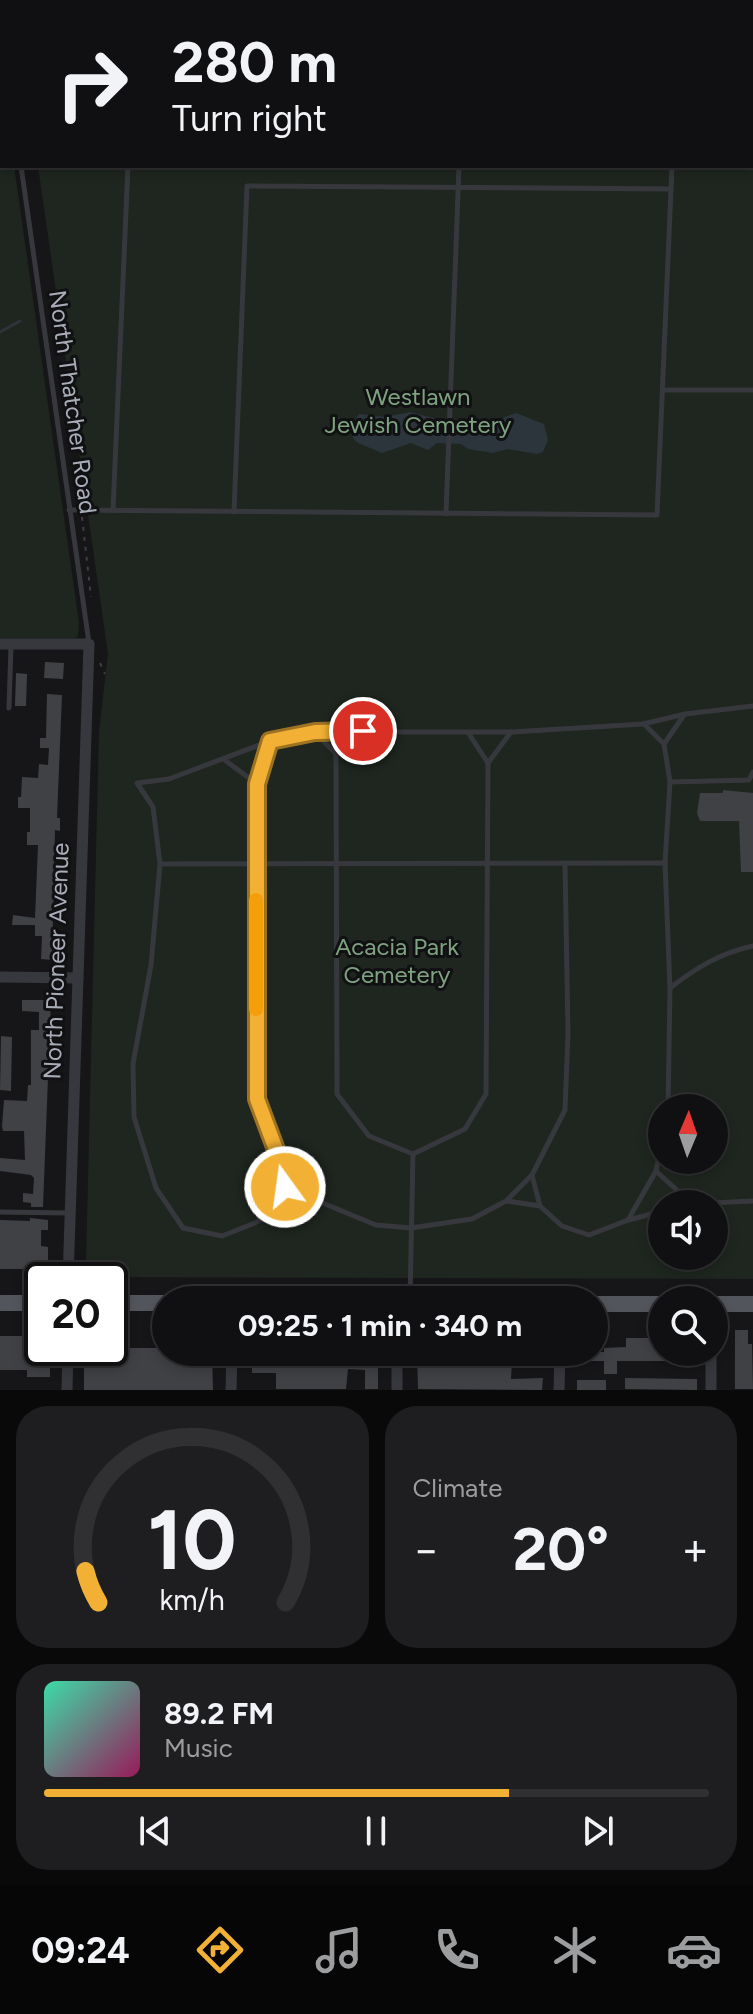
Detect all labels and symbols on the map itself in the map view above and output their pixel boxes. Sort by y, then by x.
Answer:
street label: North Thatcher Road [43,288,103,516]
park label: Westlawn Jewish Cemetery [325,382,512,439]
pin [329,697,397,765]
street label: North Pioneer Avenue [37,842,75,1080]
park label: Acacia Park Cemetery [335,932,459,989]
north arrow [648,1094,728,1174]
position arrow [243,1145,327,1229]
speed limit sign: 20 [24,1262,128,1366]

